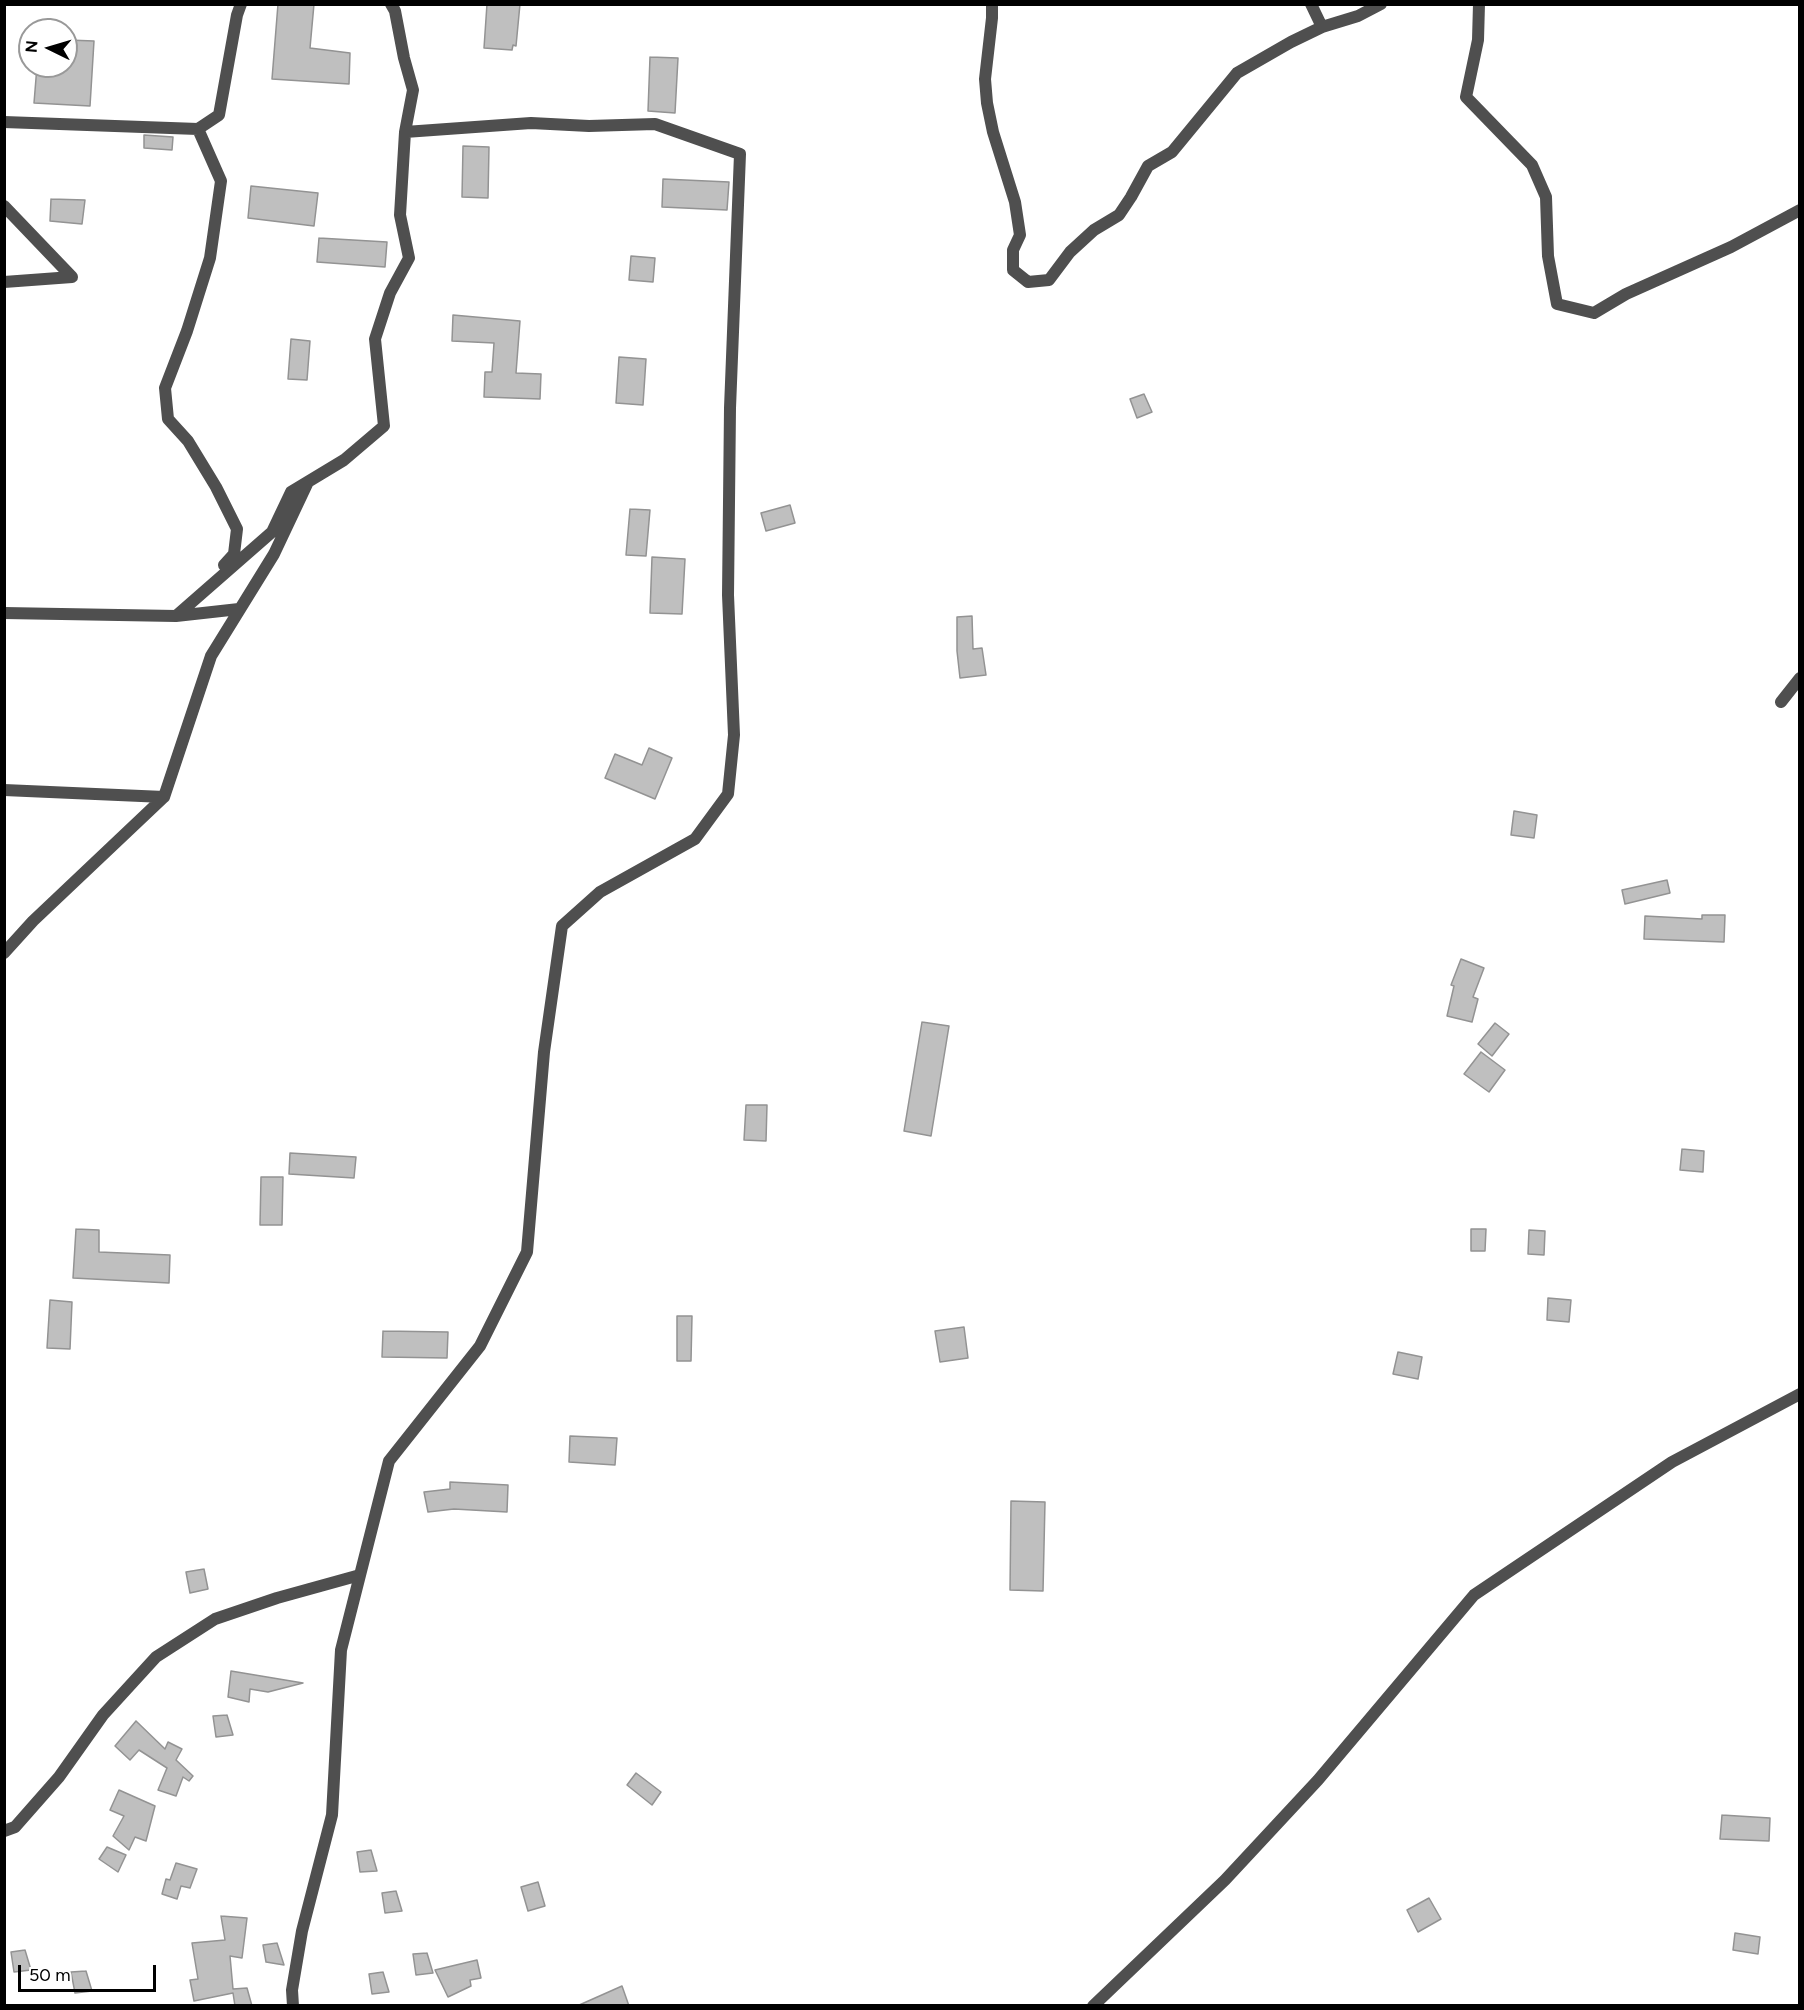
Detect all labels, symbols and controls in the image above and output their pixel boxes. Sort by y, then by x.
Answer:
north arrow [18,18,78,78]
text: N [22,40,42,54]
scale bar [21,1953,159,1991]
text: 50 m [29,1964,71,1986]

